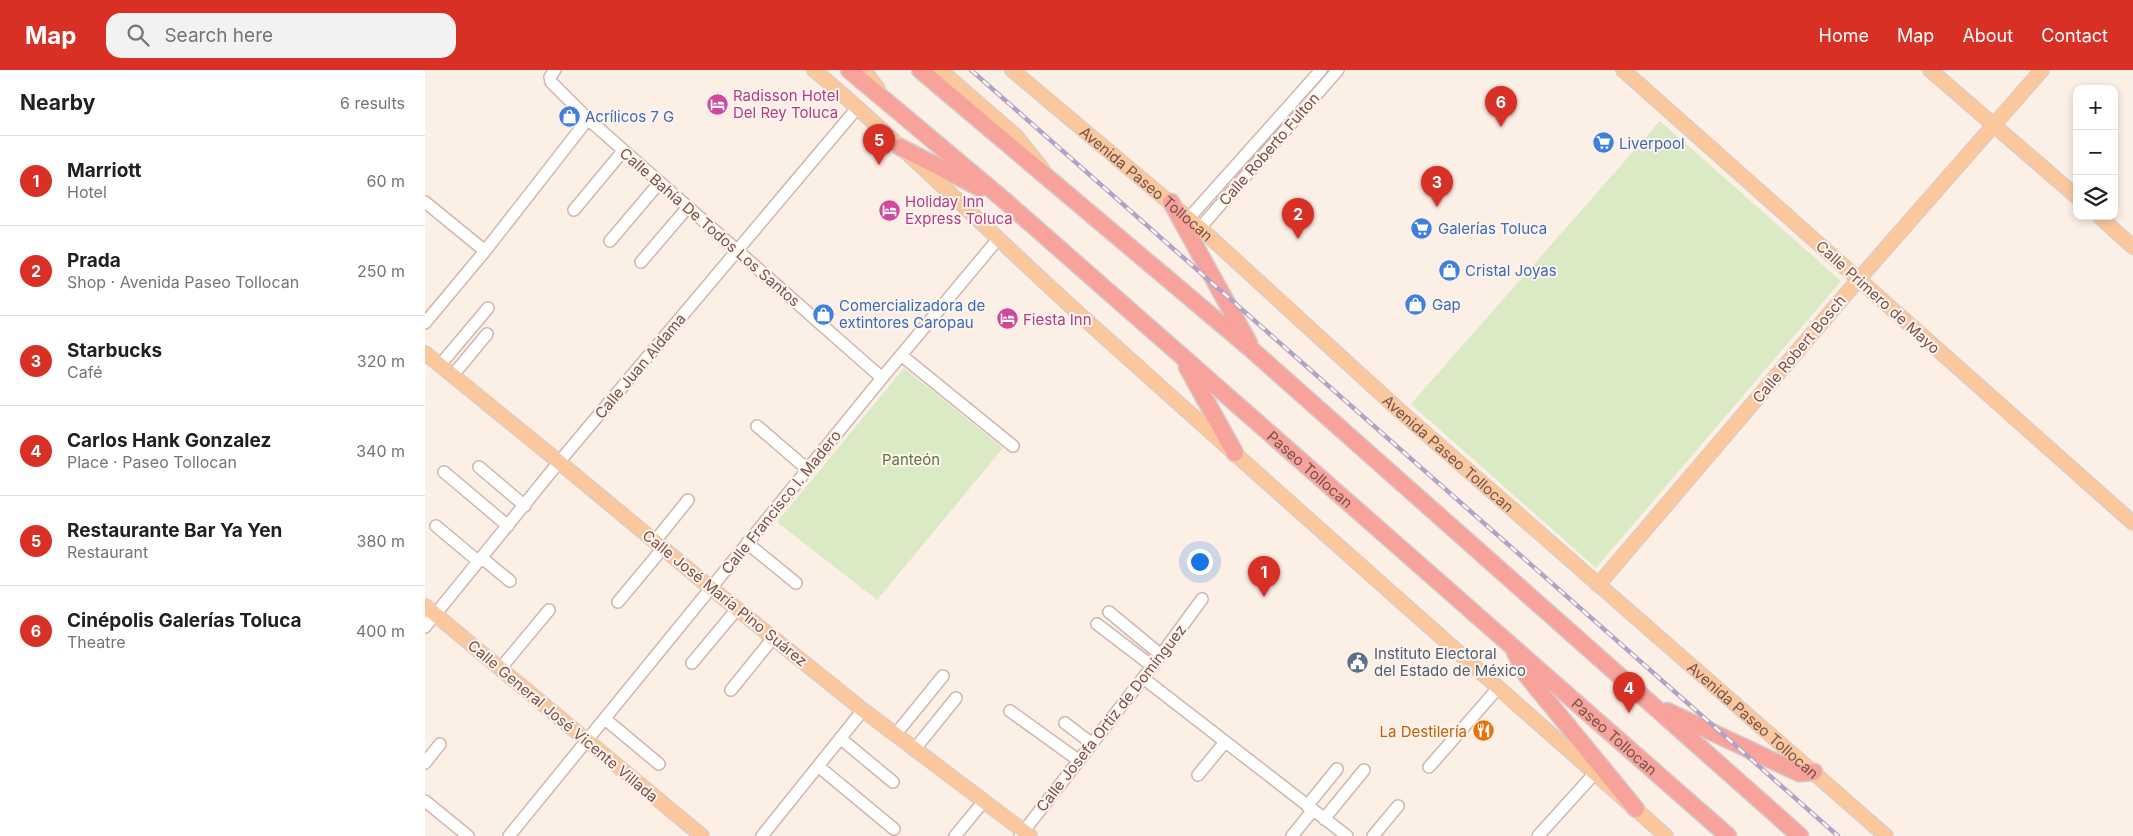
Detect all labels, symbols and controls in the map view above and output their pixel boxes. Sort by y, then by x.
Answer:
search box [106,13,456,58]
text: Map [25,21,76,50]
icon: search [124,21,152,49]
text: Search here [164,24,273,47]
text: Home [1819,25,1869,46]
text: Map [1897,25,1934,46]
text: About [1962,25,2013,46]
text: Contact [2041,25,2108,46]
map controls [2073,85,2118,220]
button: + [2073,85,2118,130]
place label: Radisson Hotel Del Rey Toluca [733,86,839,122]
pin: 6 [1485,86,1517,127]
street label: Calle Roberto Fulton [1215,89,1323,209]
text: Nearby [20,90,95,115]
hotel icon: Radisson Hotel Del Rey Toluca [705,92,729,116]
text: 6 results [340,93,405,113]
shop icon: Acrílicos 7 G [557,104,581,128]
place label: Acrílicos 7 G [585,107,674,126]
street label: Avenida Paseo Tollocan [1076,122,1217,245]
pin: 5 [863,124,895,165]
button: − [2073,130,2118,175]
supermarket icon: Liverpool [1591,131,1615,155]
place label: Liverpool [1619,134,1685,153]
street label: Calle Bahía De Todos Los Santos [616,143,804,311]
text: Marriott [67,159,142,182]
pin: 3 [1421,166,1453,207]
text: 1 [33,171,39,191]
text: 60 m [366,171,405,191]
button: layers [2073,175,2118,220]
text: Hotel [67,182,107,202]
place label: Holiday Inn Express Toluca [905,192,1013,228]
hotel icon: Holiday Inn Express Toluca [877,198,901,222]
pin: 2 [1282,198,1314,239]
supermarket icon: Galerías Toluca [1410,216,1434,240]
place label: Galerías Toluca [1438,219,1547,238]
street label: Calle Primero de Mayo [1812,236,1944,358]
text: Prada [67,249,121,272]
shop icon: Cristal Joyas [1437,258,1461,282]
text: 2 [31,261,41,281]
text: 250 m [357,261,405,281]
place label: Cristal Joyas [1465,261,1557,280]
text: Shop · Avenida Paseo Tollocan [67,272,299,292]
street label: Calle Robert Bosch [1748,291,1850,407]
shop icon: Gap [1404,292,1428,316]
place label: Gap [1432,295,1461,314]
place label: Comercializadora de extintores Caropau [839,296,985,332]
shop icon: Comercializadora de extintores Caropau [811,302,835,326]
hotel icon: Fiesta Inn [995,307,1019,331]
street label: Calle Juan Aldama [590,309,690,423]
place label: Fiesta Inn [1023,310,1092,329]
text: Starbucks [67,339,162,362]
text: 3 [31,351,41,371]
text: 320 m [357,351,405,371]
text: Café [67,362,102,382]
street label: Avenida Paseo Tollocan [1379,391,1518,516]
street label: Calle Francisco I. Madero [717,426,845,578]
street label: Paseo Tollocan [1264,426,1357,512]
text: Carlos Hank Gonzalez [67,429,271,452]
text: 4 [31,441,41,461]
text: 340 m [356,441,405,461]
park label: Panteón [882,450,940,469]
text: Place · Paseo Tollocan [67,452,237,472]
text: Restaurante Bar Ya Yen [67,519,282,542]
street label: Calle José María Pino Suárez [639,526,811,670]
text: 5 [31,531,41,551]
text: 380 m [357,531,405,551]
text: Restaurant [67,542,148,562]
your location [1187,549,1213,575]
pin: 1 [1248,556,1280,597]
text: Cinépolis Galerías Toluca [67,609,302,632]
street label: Calle Josefa Ortiz de Domínguez [1032,620,1190,816]
text: 6 [31,621,41,641]
text: 400 m [356,621,405,641]
text: Theatre [67,632,126,652]
street label: Calle General José Vicente Villada [464,636,662,806]
place label: Instituto Electoral del Estado de México [1374,644,1526,680]
public building icon: Instituto Electoral del Estado de México [1346,650,1370,674]
street label: Avenida Paseo Tollocan [1684,657,1823,783]
pin: 4 [1613,672,1645,713]
street label: Paseo Tollocan [1568,694,1661,779]
restaurant icon: La Destilería [1471,719,1495,743]
place label: La Destilería [1380,722,1467,741]

